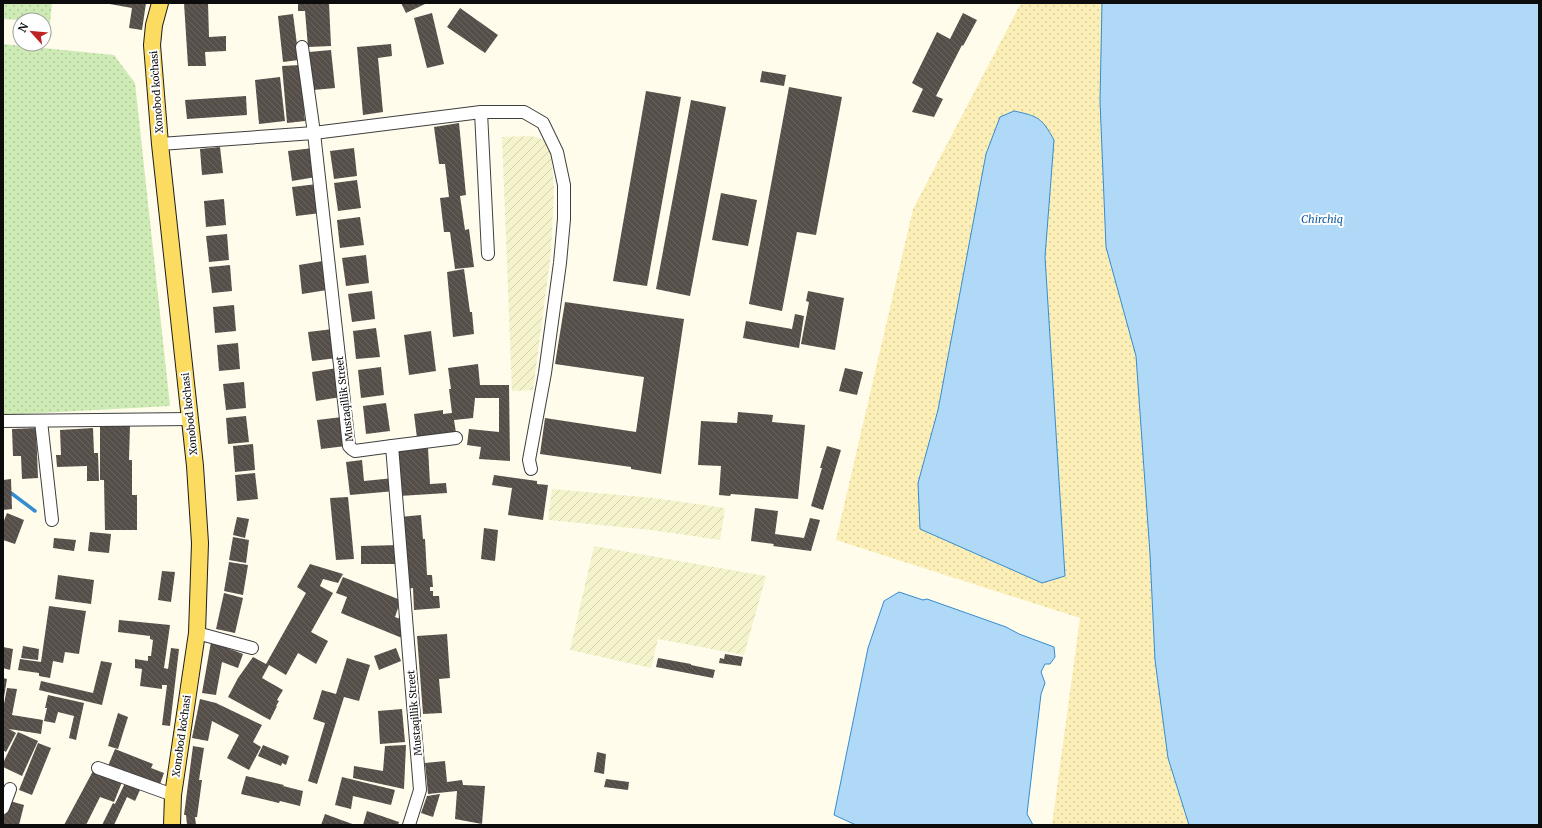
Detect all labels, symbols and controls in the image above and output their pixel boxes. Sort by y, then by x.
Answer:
north arrow [12,12,52,52]
text: N [15,20,31,35]
street label: Xonobod koʻchasi [147,50,166,134]
water label: Chirchiq [1301,212,1343,226]
street label: Mustaqillik Street [333,355,356,442]
street label: Xonobod koʻchasi [179,372,200,456]
street label: Mustaqillik Street [404,669,425,756]
street label: Xonobod koʻchasi [169,694,194,778]

